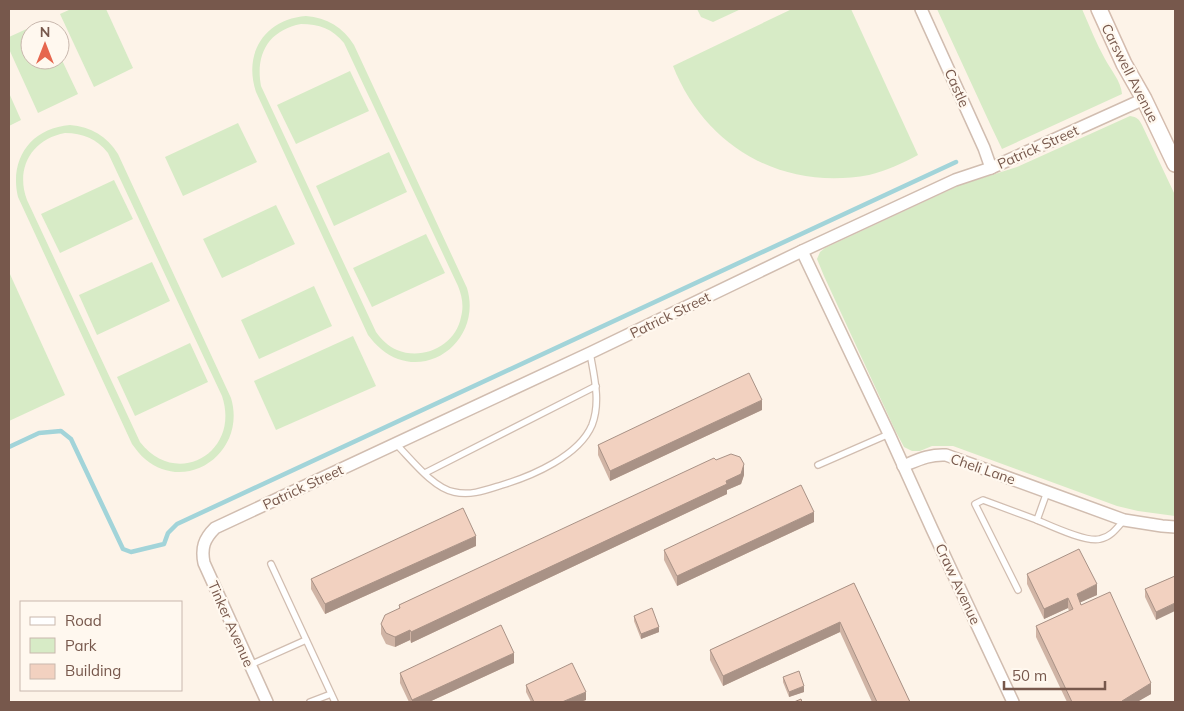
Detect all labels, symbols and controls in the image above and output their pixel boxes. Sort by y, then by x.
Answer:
north arrow [20,20,70,70]
street label: Carswell Avenue [1097,21,1163,125]
text: N [40,23,50,41]
street label: Castle [941,66,973,110]
street label: Patrick Street [995,121,1081,173]
street label: Patrick Street [627,288,713,342]
street label: Cheli Lane [948,449,1018,489]
street label: Patrick Street [260,460,346,514]
street label: Craw Avenue [931,541,985,627]
street label: Tinker Avenue [204,578,258,670]
legend [20,601,182,691]
text: Road [65,611,102,630]
text: Park [65,636,97,655]
scale bar [1004,658,1105,690]
text: Building [65,661,121,680]
text: 50 m [1012,666,1047,685]

